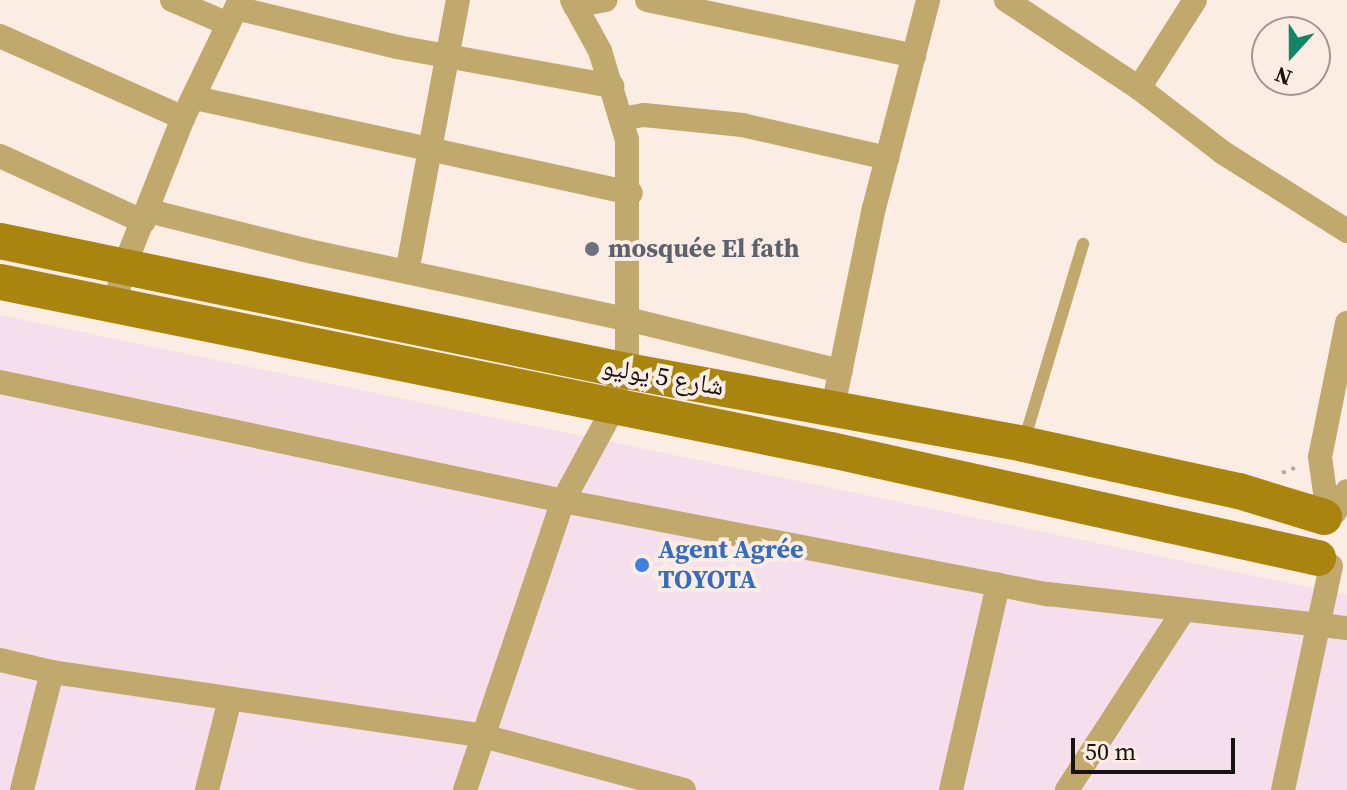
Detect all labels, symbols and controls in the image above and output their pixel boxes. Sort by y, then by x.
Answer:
north arrow [1251,16,1331,96]
text: N [1270,60,1296,93]
place label: mosquée El fath [608,233,800,265]
marker: mosquée El fath [583,240,601,258]
street label: شارع 5 يوليو [600,351,726,403]
place label: Agent Agrée TOYOTA [658,534,804,596]
marker: Agent Agrée TOYOTA [633,556,651,574]
scale bar [1075,722,1239,772]
text: 50 m [1085,735,1136,768]

